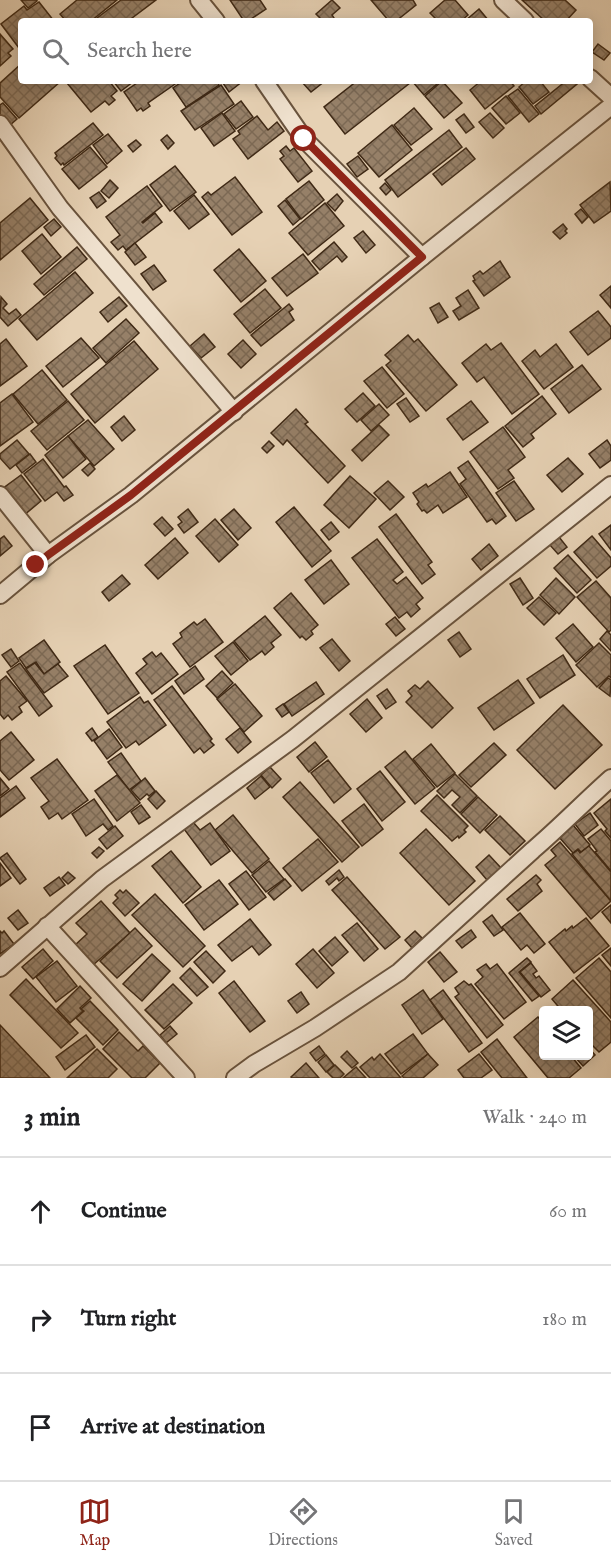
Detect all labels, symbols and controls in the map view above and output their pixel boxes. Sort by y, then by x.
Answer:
search box [18,18,593,84]
icon: search [39,35,72,68]
text: Search here [87,37,192,65]
route start [290,125,316,151]
route end [22,551,48,577]
map controls [539,1006,593,1060]
button: layers [539,1006,593,1060]
text: 3 min [24,1101,80,1134]
text: Walk · 240 m [482,1105,587,1130]
icon: ahead [24,1195,57,1228]
text: Continue [81,1197,167,1225]
text: 60 m [549,1199,587,1224]
icon: right [24,1303,57,1336]
text: Turn right [81,1305,176,1333]
text: 180 m [542,1307,587,1332]
icon: arrive [24,1411,57,1444]
text: Arrive at destination [81,1413,265,1441]
tab: Map [78,1495,111,1551]
tab: Directions [268,1495,338,1551]
tab: Saved [495,1495,533,1551]

